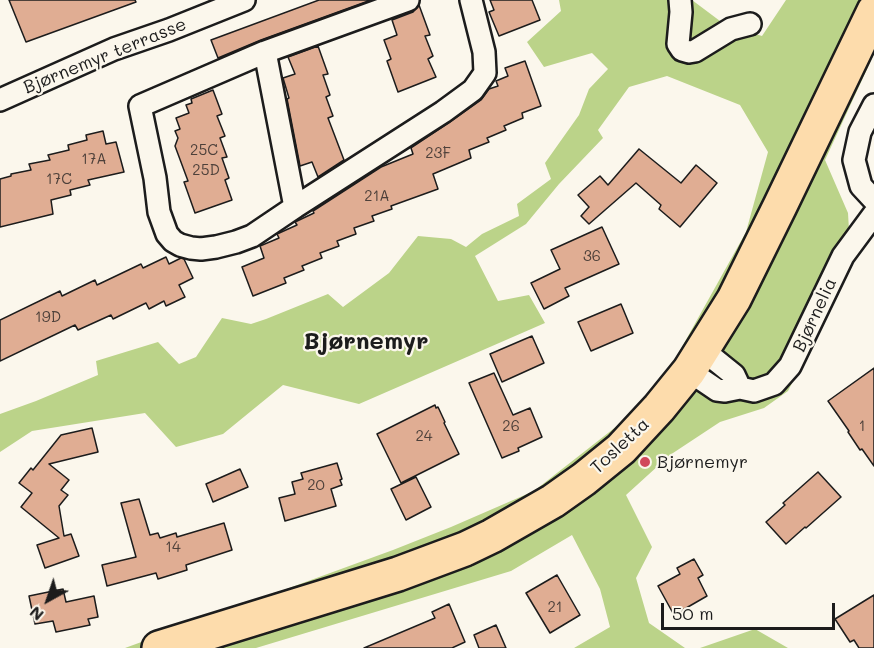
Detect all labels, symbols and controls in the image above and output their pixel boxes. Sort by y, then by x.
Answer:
street label: Bjørnemyr terrasse [20,13,190,99]
house number: 25C [190,141,218,159]
house number: 23F [425,144,451,162]
house number: 17A [81,150,107,168]
house number: 25D [192,161,220,179]
house number: 17C [46,170,72,188]
house number: 21A [364,187,390,205]
house number: 36 [583,247,601,265]
street label: Bjørnelia [788,274,842,356]
house number: 19D [35,308,61,326]
district label: Bjørnemyr [304,328,428,356]
street label: Tosletta [586,413,654,479]
house number: 26 [502,417,520,435]
house number: 1 [859,417,865,435]
house number: 24 [415,427,433,445]
place label: Bjørnemyr [657,451,748,473]
marker: Bjørnemyr [638,455,652,469]
house number: 20 [307,476,325,494]
house number: 14 [165,538,181,556]
north arrow [18,570,78,630]
scale bar [664,591,838,629]
house number: 21 [547,598,563,616]
text: 50 m [672,601,714,625]
text: N [25,602,48,626]

